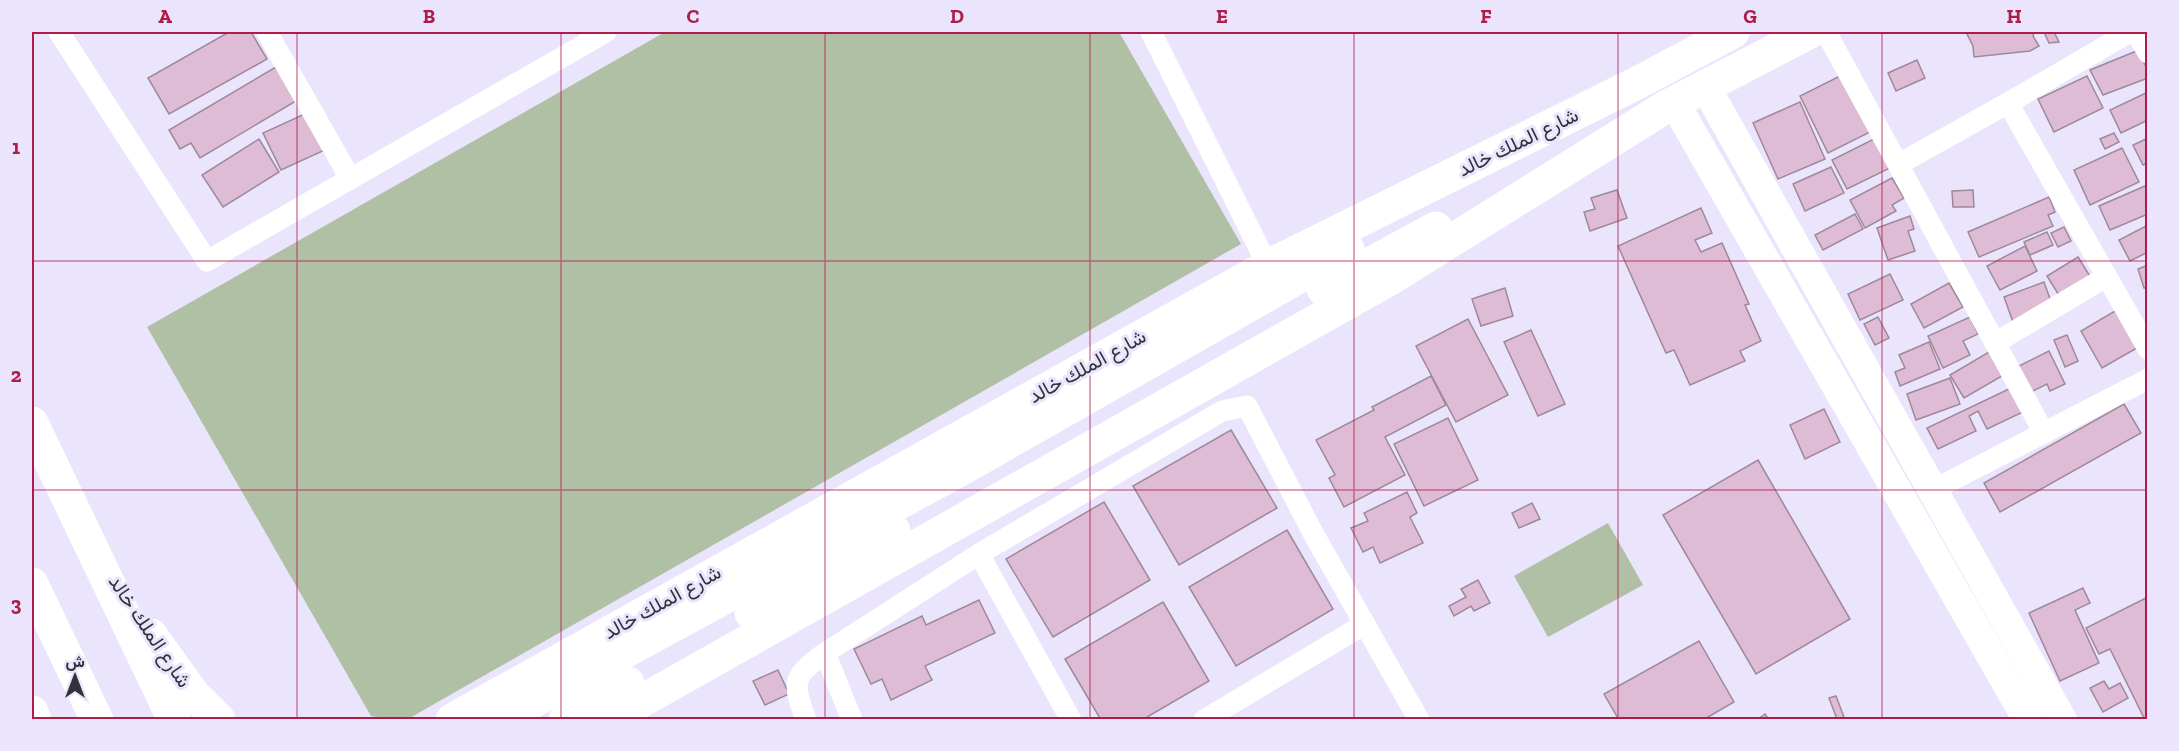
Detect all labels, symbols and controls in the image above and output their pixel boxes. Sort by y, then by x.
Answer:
text: A [158,4,172,28]
text: B [423,4,435,28]
text: C [687,4,700,28]
text: D [950,4,964,28]
text: E [1216,4,1228,28]
text: F [1480,4,1492,28]
text: G [1743,4,1757,28]
text: H [2006,4,2022,28]
street label: شارع الملك خالد [1454,103,1583,183]
text: 1 [12,135,20,159]
street label: شارع الملك خالد [1024,324,1151,410]
text: 2 [11,363,22,387]
street label: شارع الملك خالد [599,560,726,646]
street label: شارع الملك خالد [102,570,197,693]
text: 3 [11,592,22,616]
north arrow [45,646,105,706]
text: ش [65,652,85,671]

